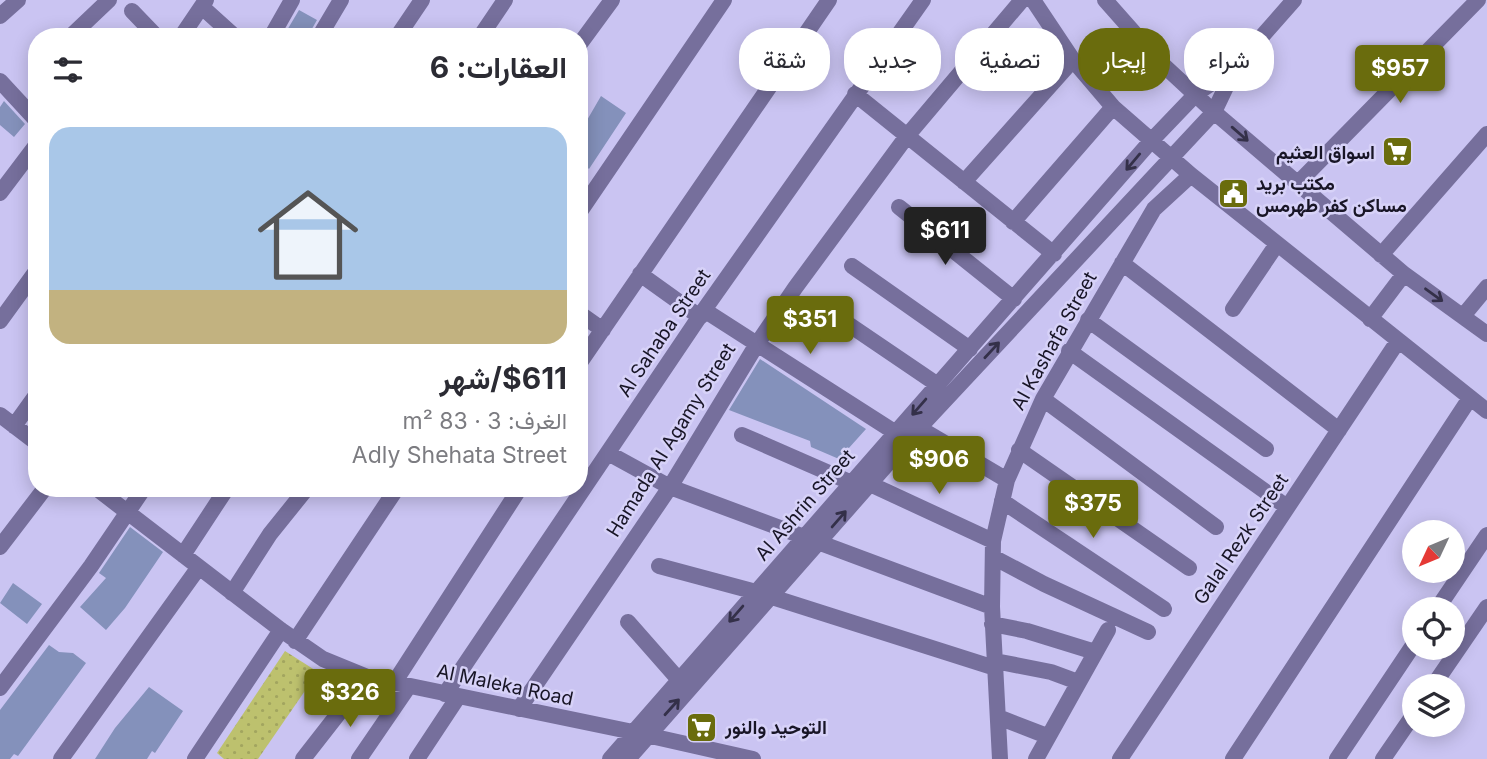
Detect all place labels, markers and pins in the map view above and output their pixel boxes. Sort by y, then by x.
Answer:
pin: $957 [1359,46,1441,105]
supermarket icon: اسواق العثيم [1381,135,1415,169]
place label: اسواق العثيم [1276,141,1375,165]
place label: مكتب بريد مساكن كفر طهرمس [1256,172,1407,218]
public building icon: مكتب بريد مساكن كفر طهرمس [1216,177,1250,211]
pin: $611 [904,208,986,267]
pin: $351 [769,296,851,356]
pin: $906 [898,436,980,496]
pin: $375 [1052,480,1134,540]
pin: $326 [309,670,391,729]
supermarket icon: التوحيد والنور [685,710,719,744]
place label: التوحيد والنور [724,716,827,740]

